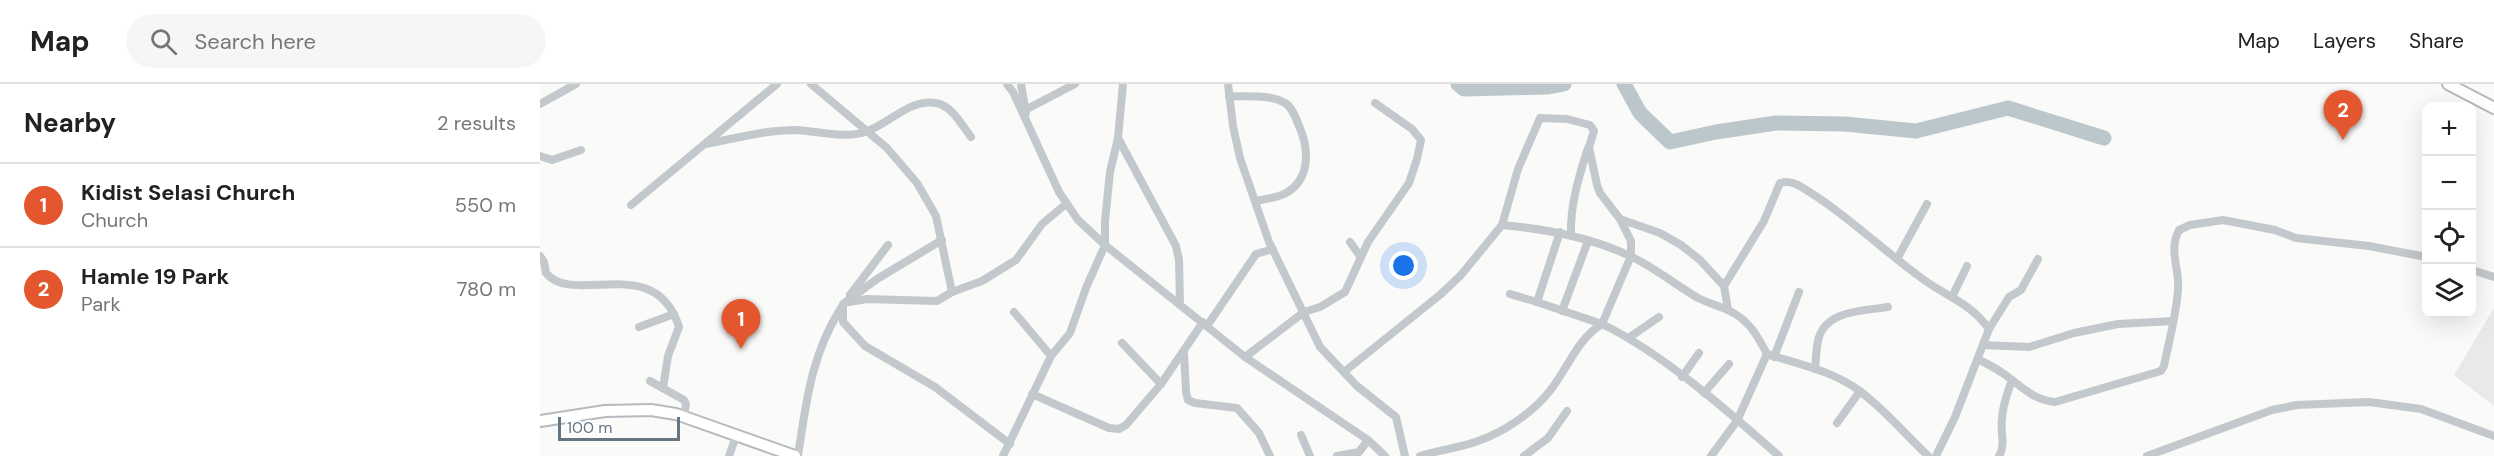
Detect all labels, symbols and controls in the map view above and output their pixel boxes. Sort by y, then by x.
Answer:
search box [126,14,546,68]
text: Map [30,23,90,60]
icon: search [147,25,180,58]
text: Search here [195,27,316,56]
text: Map [2238,27,2280,55]
text: Layers [2313,27,2376,55]
text: Share [2409,27,2464,55]
pin: 2 [2324,91,2362,140]
map controls [2422,102,2476,318]
button: + [2422,102,2476,156]
text: Nearby [24,106,116,140]
text: 2 results [437,110,516,136]
button: − [2422,156,2476,210]
text: Kidist Selasi Church [81,178,295,207]
text: 1 [40,192,47,218]
text: 550 m [455,192,516,218]
text: Church [81,207,148,233]
button: locate [2422,210,2476,264]
your location [1389,251,1418,280]
text: Hamle 19 Park [81,262,229,291]
button: layers [2422,264,2476,318]
text: 2 [38,276,49,302]
text: 780 m [457,276,516,302]
text: Park [81,291,121,317]
pin: 1 [722,300,760,349]
scale bar [558,414,680,442]
text: 100 m [567,417,612,438]

